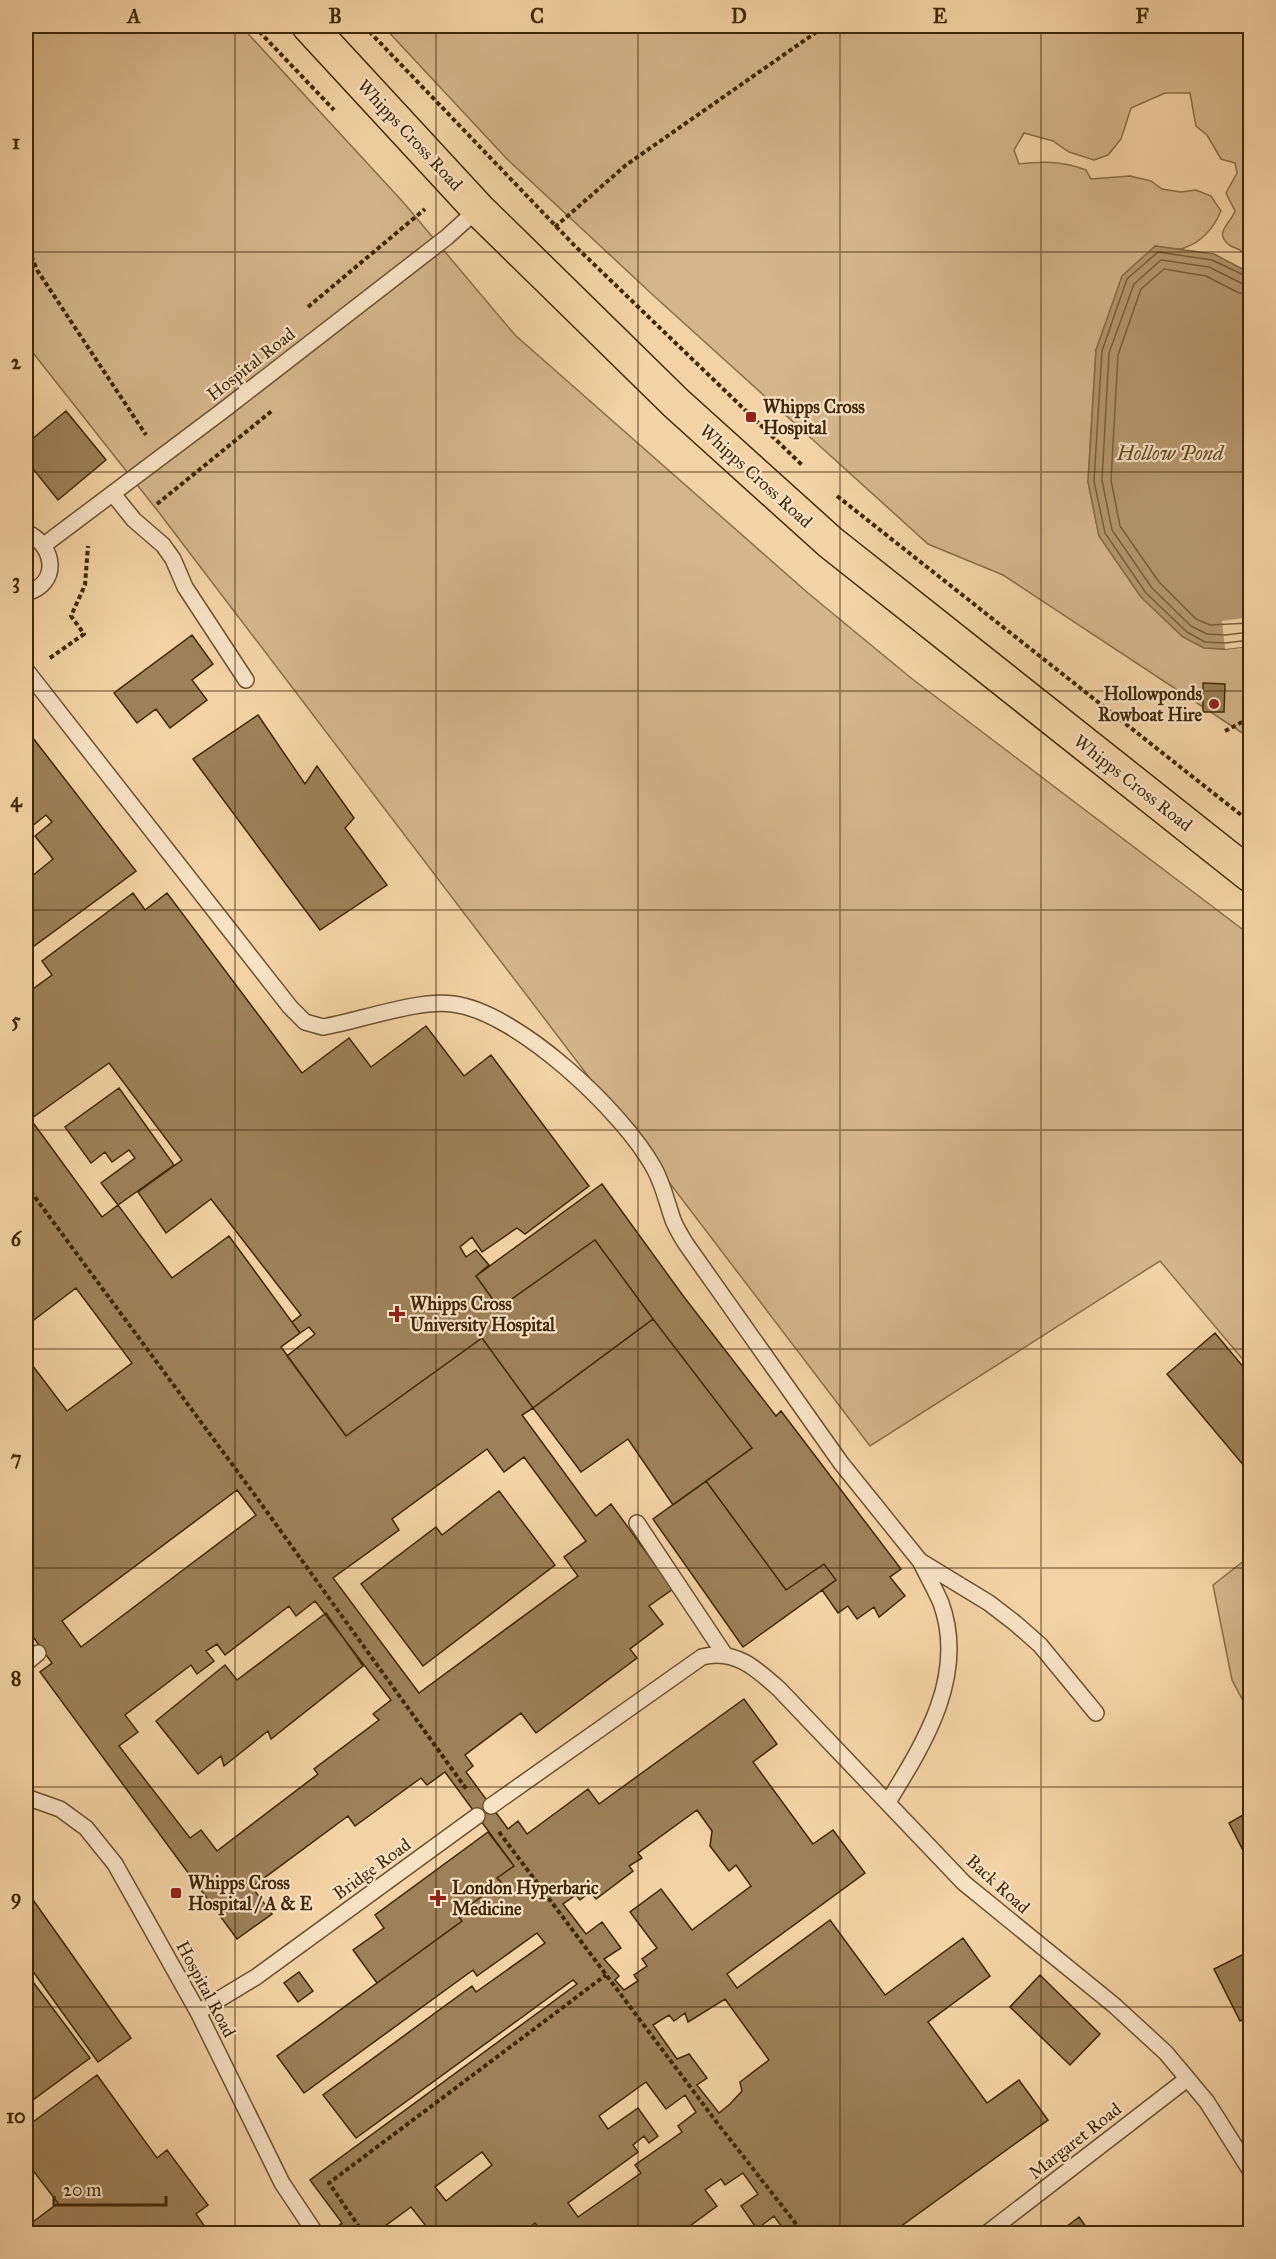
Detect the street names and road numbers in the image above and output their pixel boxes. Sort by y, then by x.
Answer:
street label: Whipps Cross Road [353,75,467,195]
street label: Hospital Road [202,323,300,405]
street label: Whipps Cross Road [695,420,817,532]
street label: Whipps Cross Road [1069,730,1197,836]
street label: Bridge Road [329,1833,416,1905]
street label: Back Road [962,1850,1034,1918]
street label: Hospital Road [171,1937,241,2041]
street label: Margaret Road [1024,2098,1126,2185]

